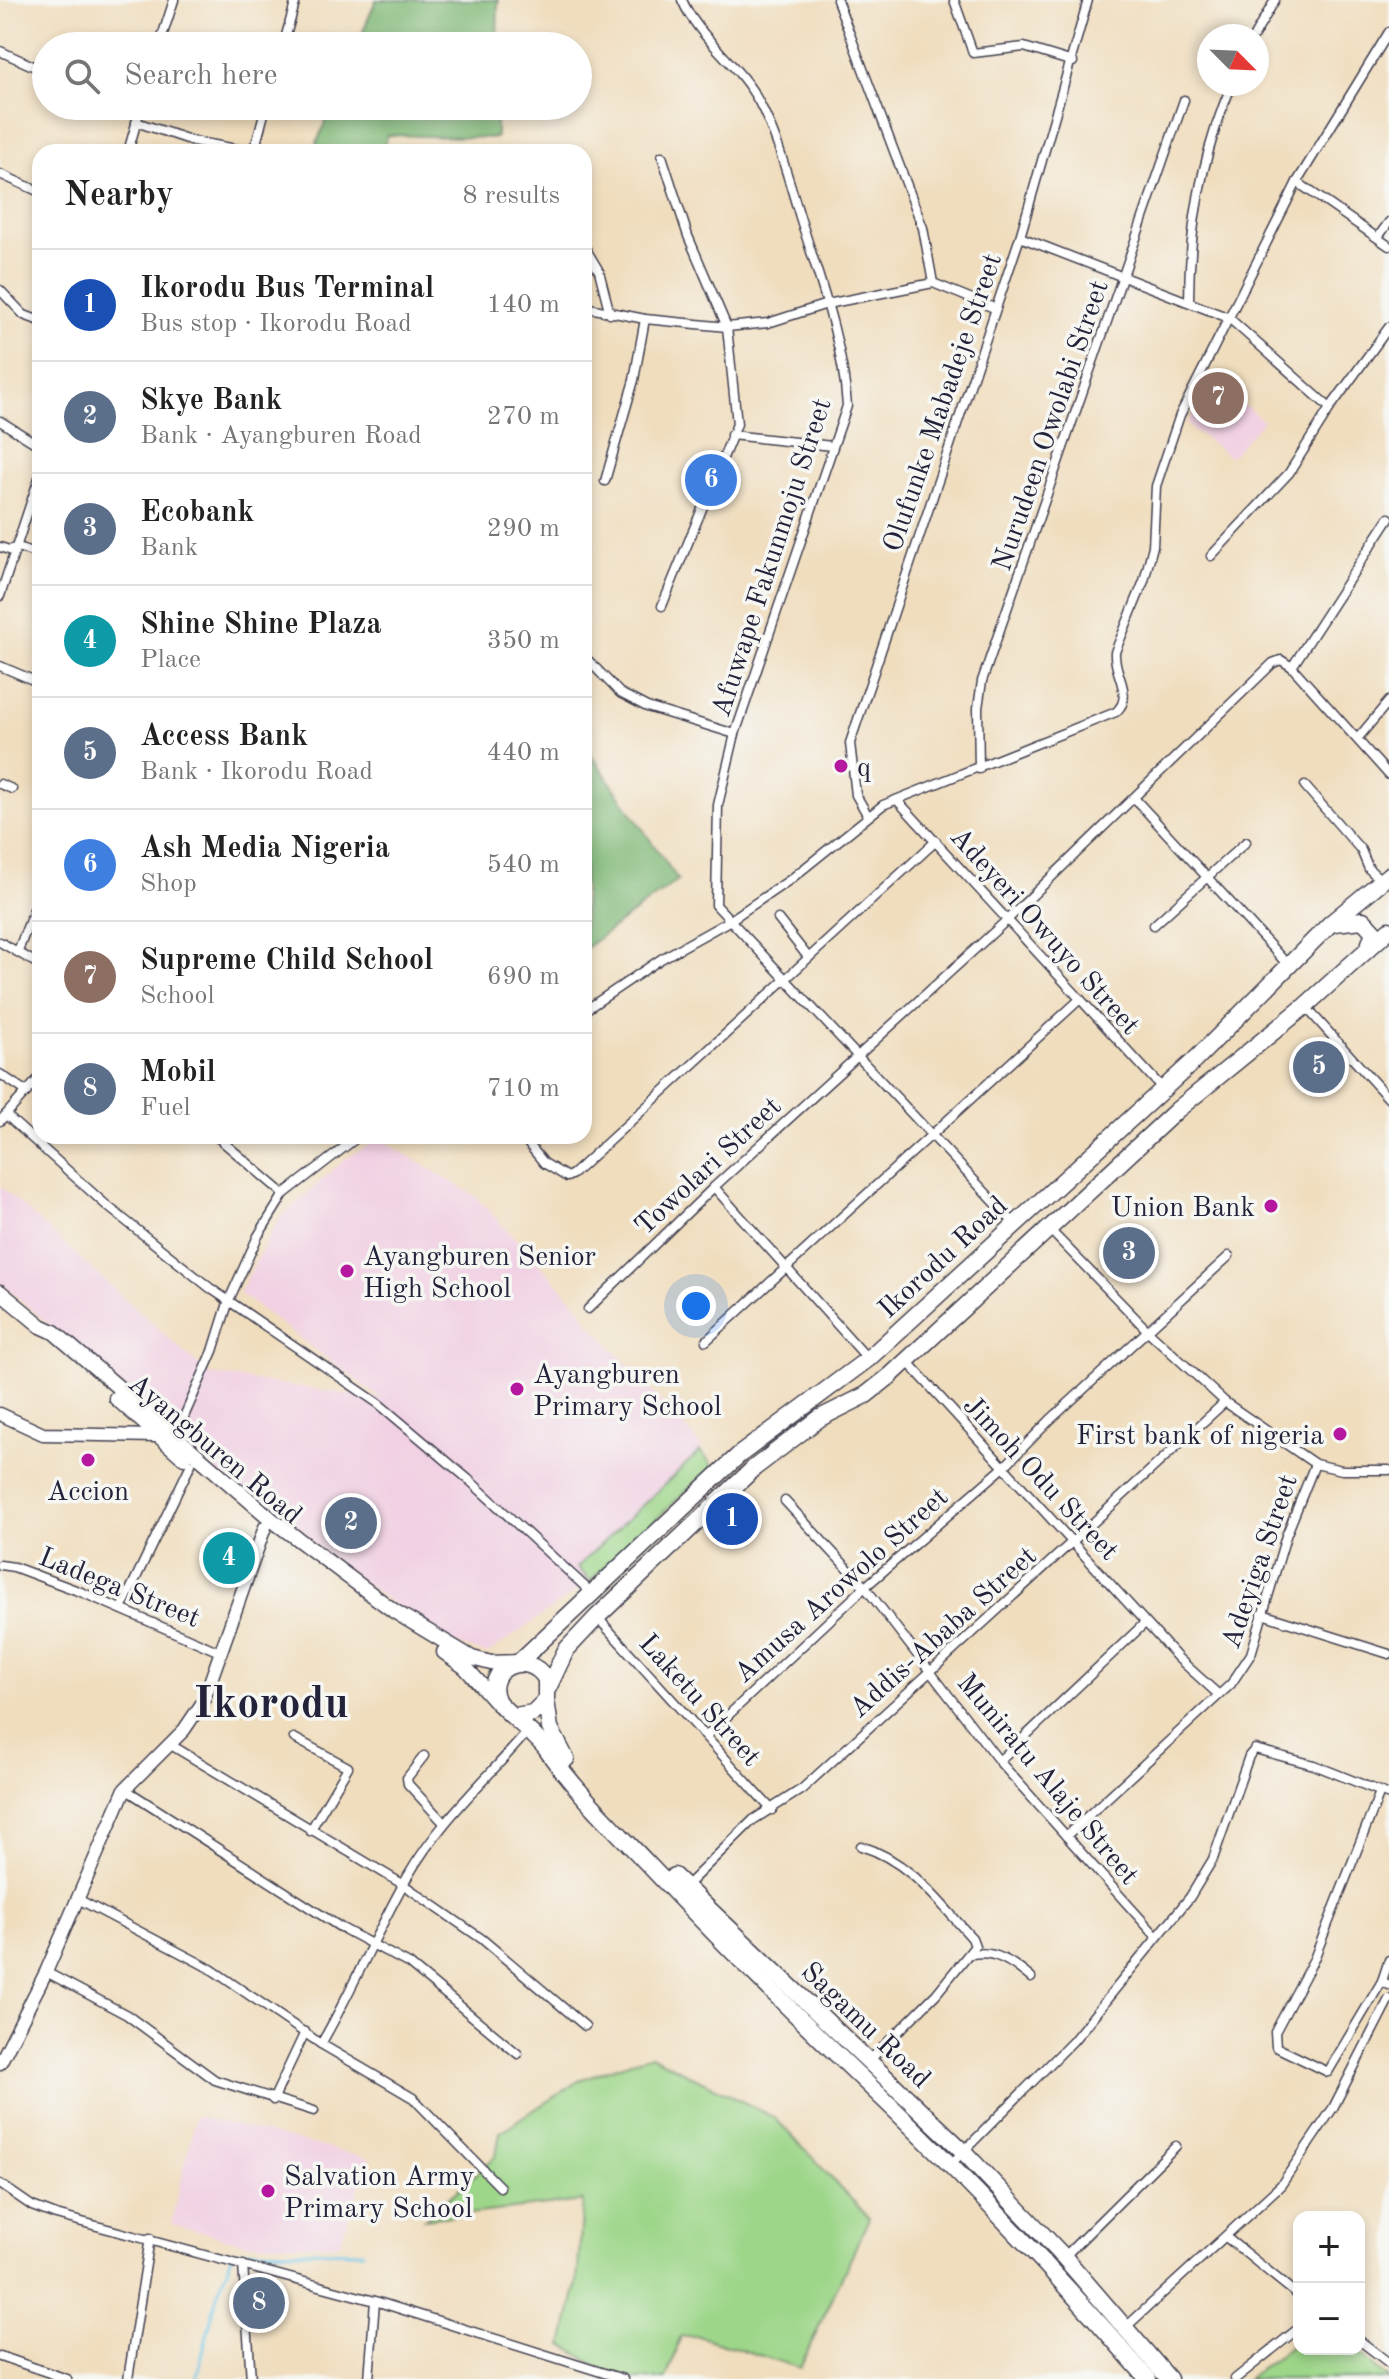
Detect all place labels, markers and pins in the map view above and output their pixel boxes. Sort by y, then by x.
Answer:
pin: 7 [1192,368,1244,428]
pin: 6 [685,450,737,510]
place label: q [857,755,871,783]
marker: q [832,757,850,775]
pin: 5 [1293,1037,1345,1097]
place label: Union Bank [1111,1195,1255,1223]
marker: Union Bank [1262,1197,1280,1215]
pin: 3 [1103,1223,1155,1283]
place label: Ayangburen Senior High School [363,1244,596,1304]
marker: Ayangburen Senior High School [338,1262,356,1280]
place label: Ayangburen Primary School [533,1362,721,1422]
marker: Ayangburen Primary School [508,1380,526,1398]
place label: First bank of nigeria [1076,1423,1324,1451]
marker: First bank of nigeria [1331,1425,1349,1443]
marker: Accion [79,1451,97,1469]
place label: Accion [47,1479,129,1507]
pin: 1 [706,1489,758,1549]
pin: 2 [325,1493,377,1553]
pin: 4 [203,1528,255,1588]
place label: Salvation Army Primary School [284,2164,475,2224]
marker: Salvation Army Primary School [259,2182,277,2200]
pin: 8 [233,2273,285,2333]

